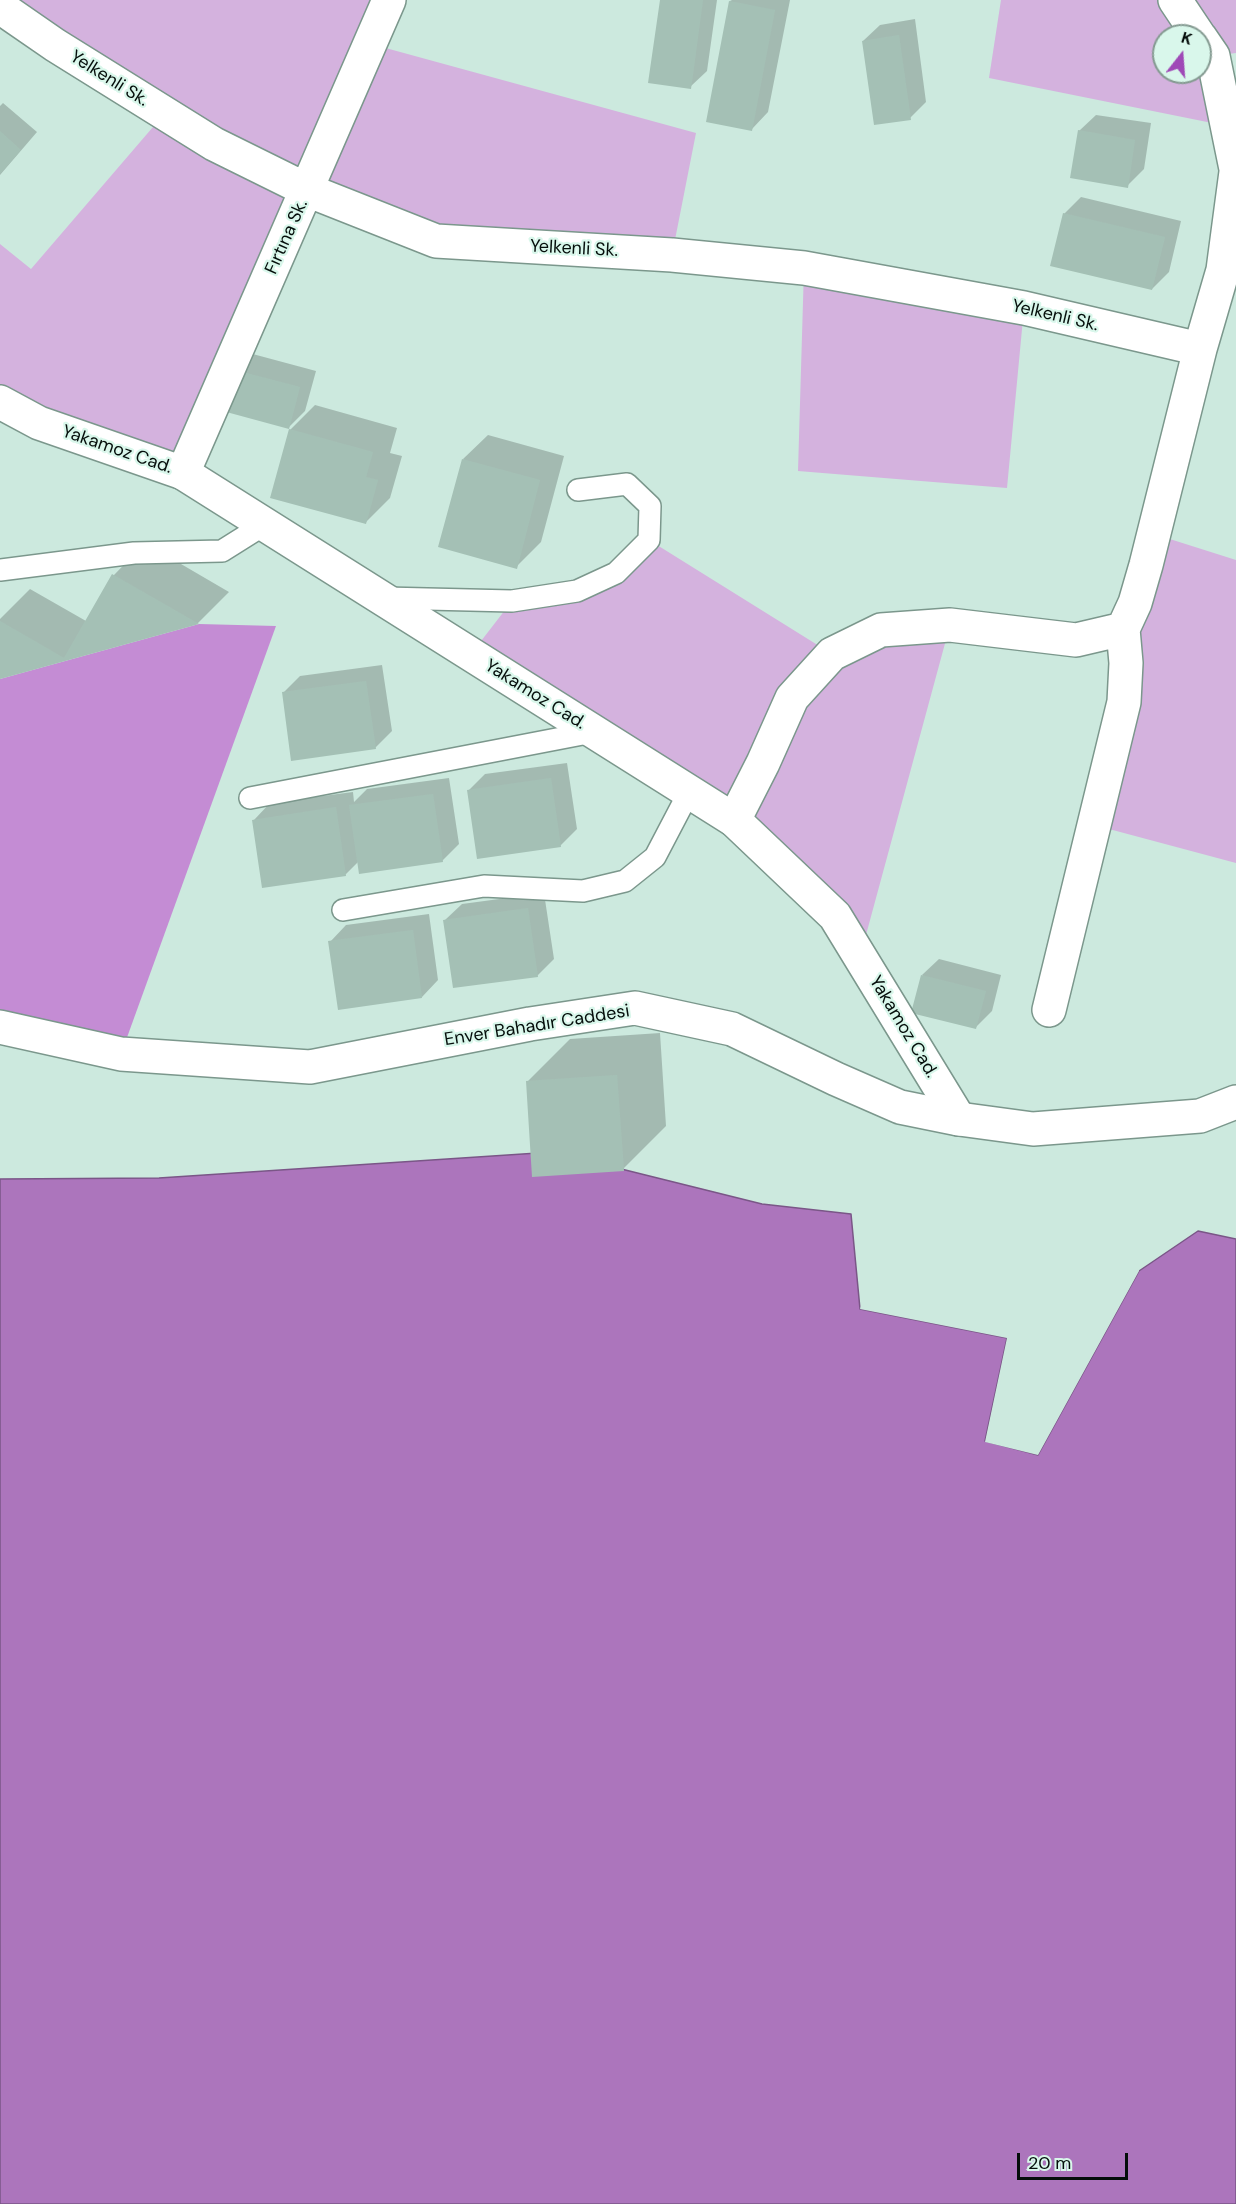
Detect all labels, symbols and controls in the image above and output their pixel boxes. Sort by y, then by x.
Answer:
north arrow [1152,24,1212,84]
text: K [1179,27,1195,50]
street label: Yelkenli Sk. [66,46,152,112]
street label: Fırtına Sk. [261,196,313,278]
street label: Yelkenli Sk. [529,236,619,262]
street label: Yelkenli Sk. [1010,296,1100,336]
street label: Yakamoz Cad. [59,421,175,479]
street label: Yakamoz Cad. [481,655,589,735]
street label: Yakamoz Cad. [864,972,942,1082]
street label: Enver Bahadır Caddesi [443,1001,631,1051]
scale bar [1020,2141,1131,2179]
text: 20 m [1028,2151,1071,2175]

